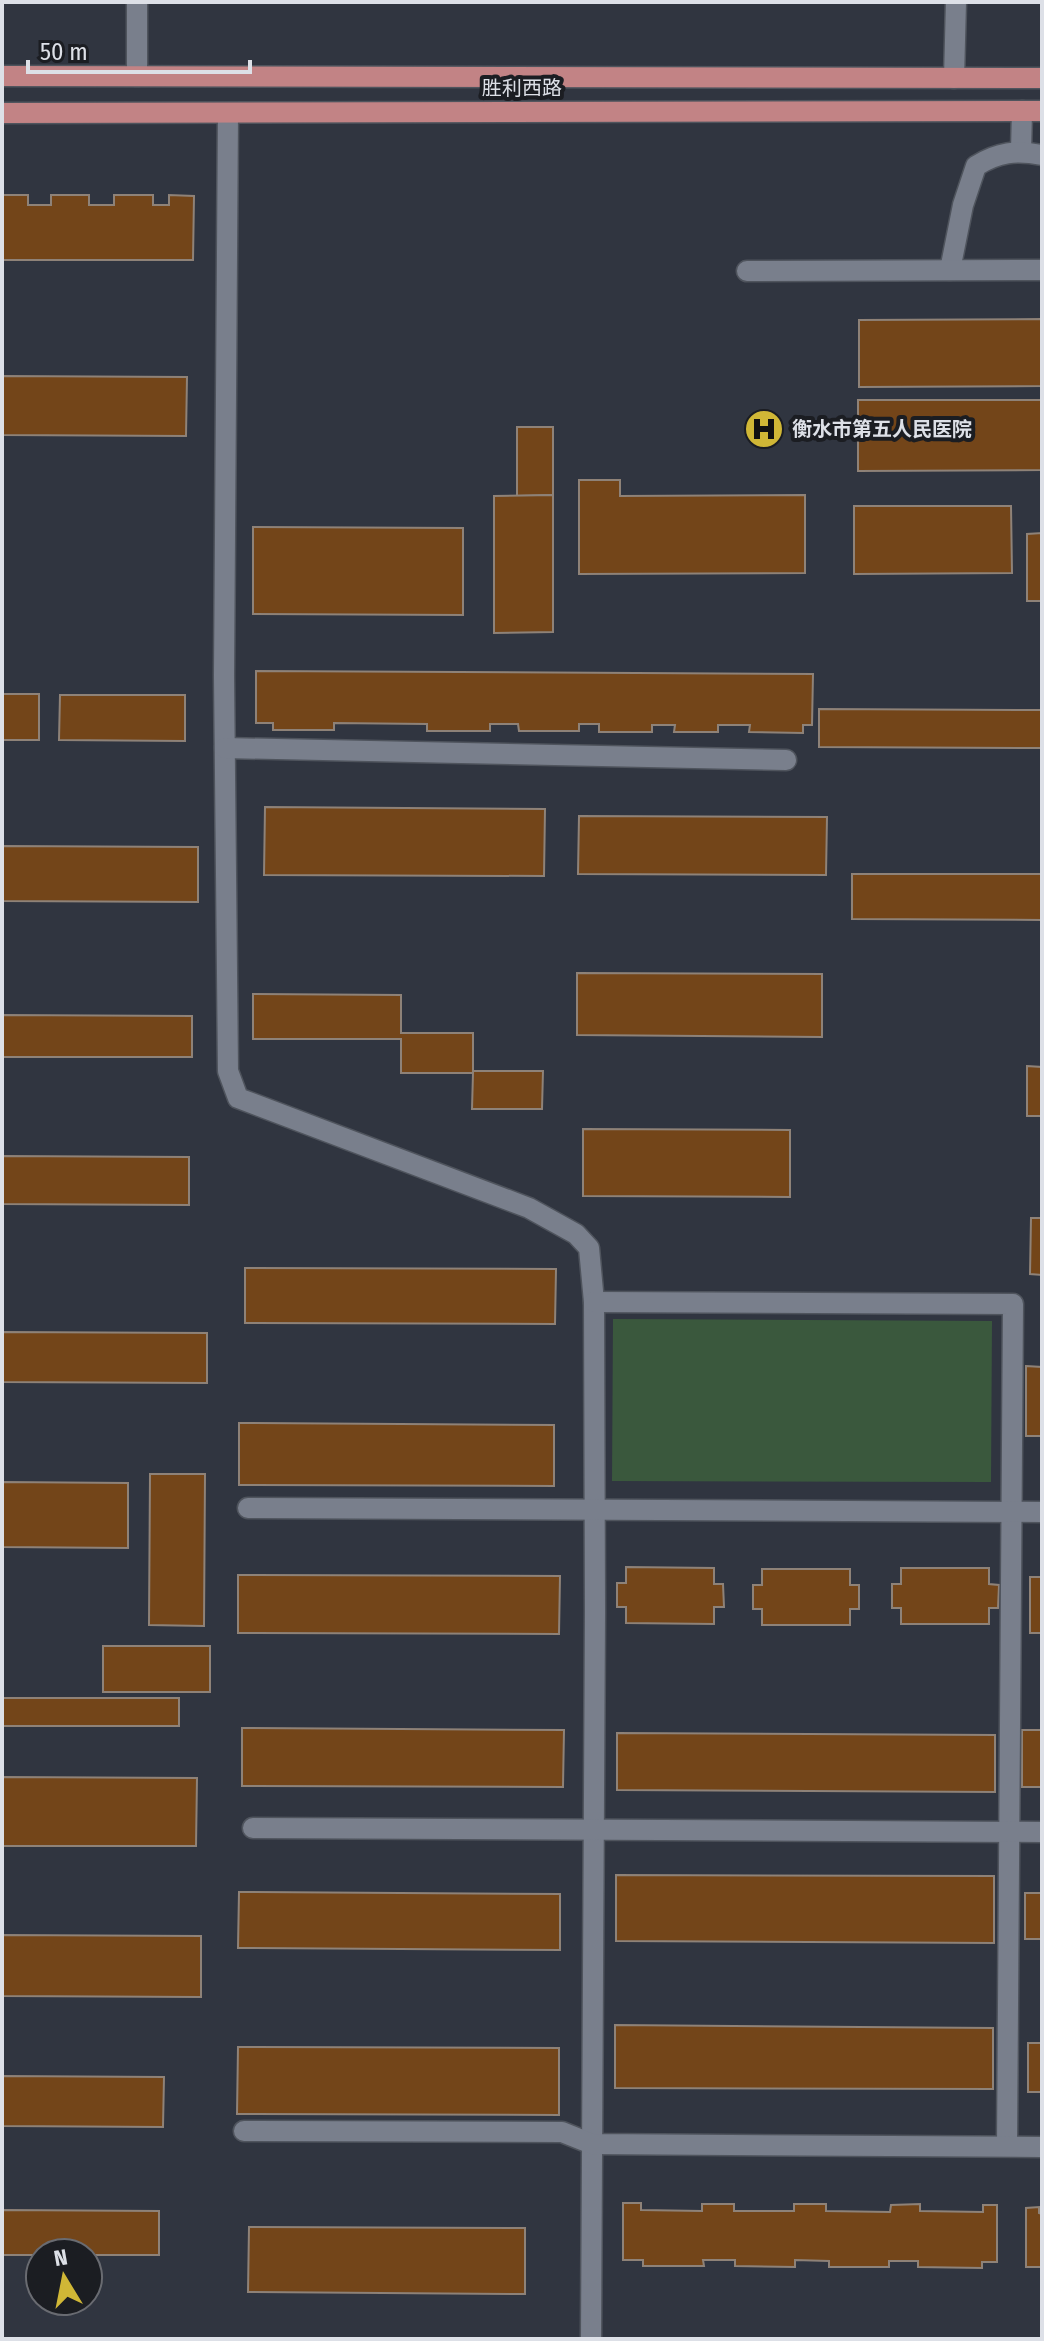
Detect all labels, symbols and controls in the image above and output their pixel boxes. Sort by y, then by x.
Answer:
scale bar [28,24,250,74]
text: 50 m [40,38,88,66]
street label: 胜利西路 [482,76,562,100]
hospital icon: 衡水市第五人民医院 [743,408,785,450]
place label: 衡水市第五人民医院 [792,417,972,441]
north arrow [24,2237,104,2317]
text: N [52,2243,69,2272]

